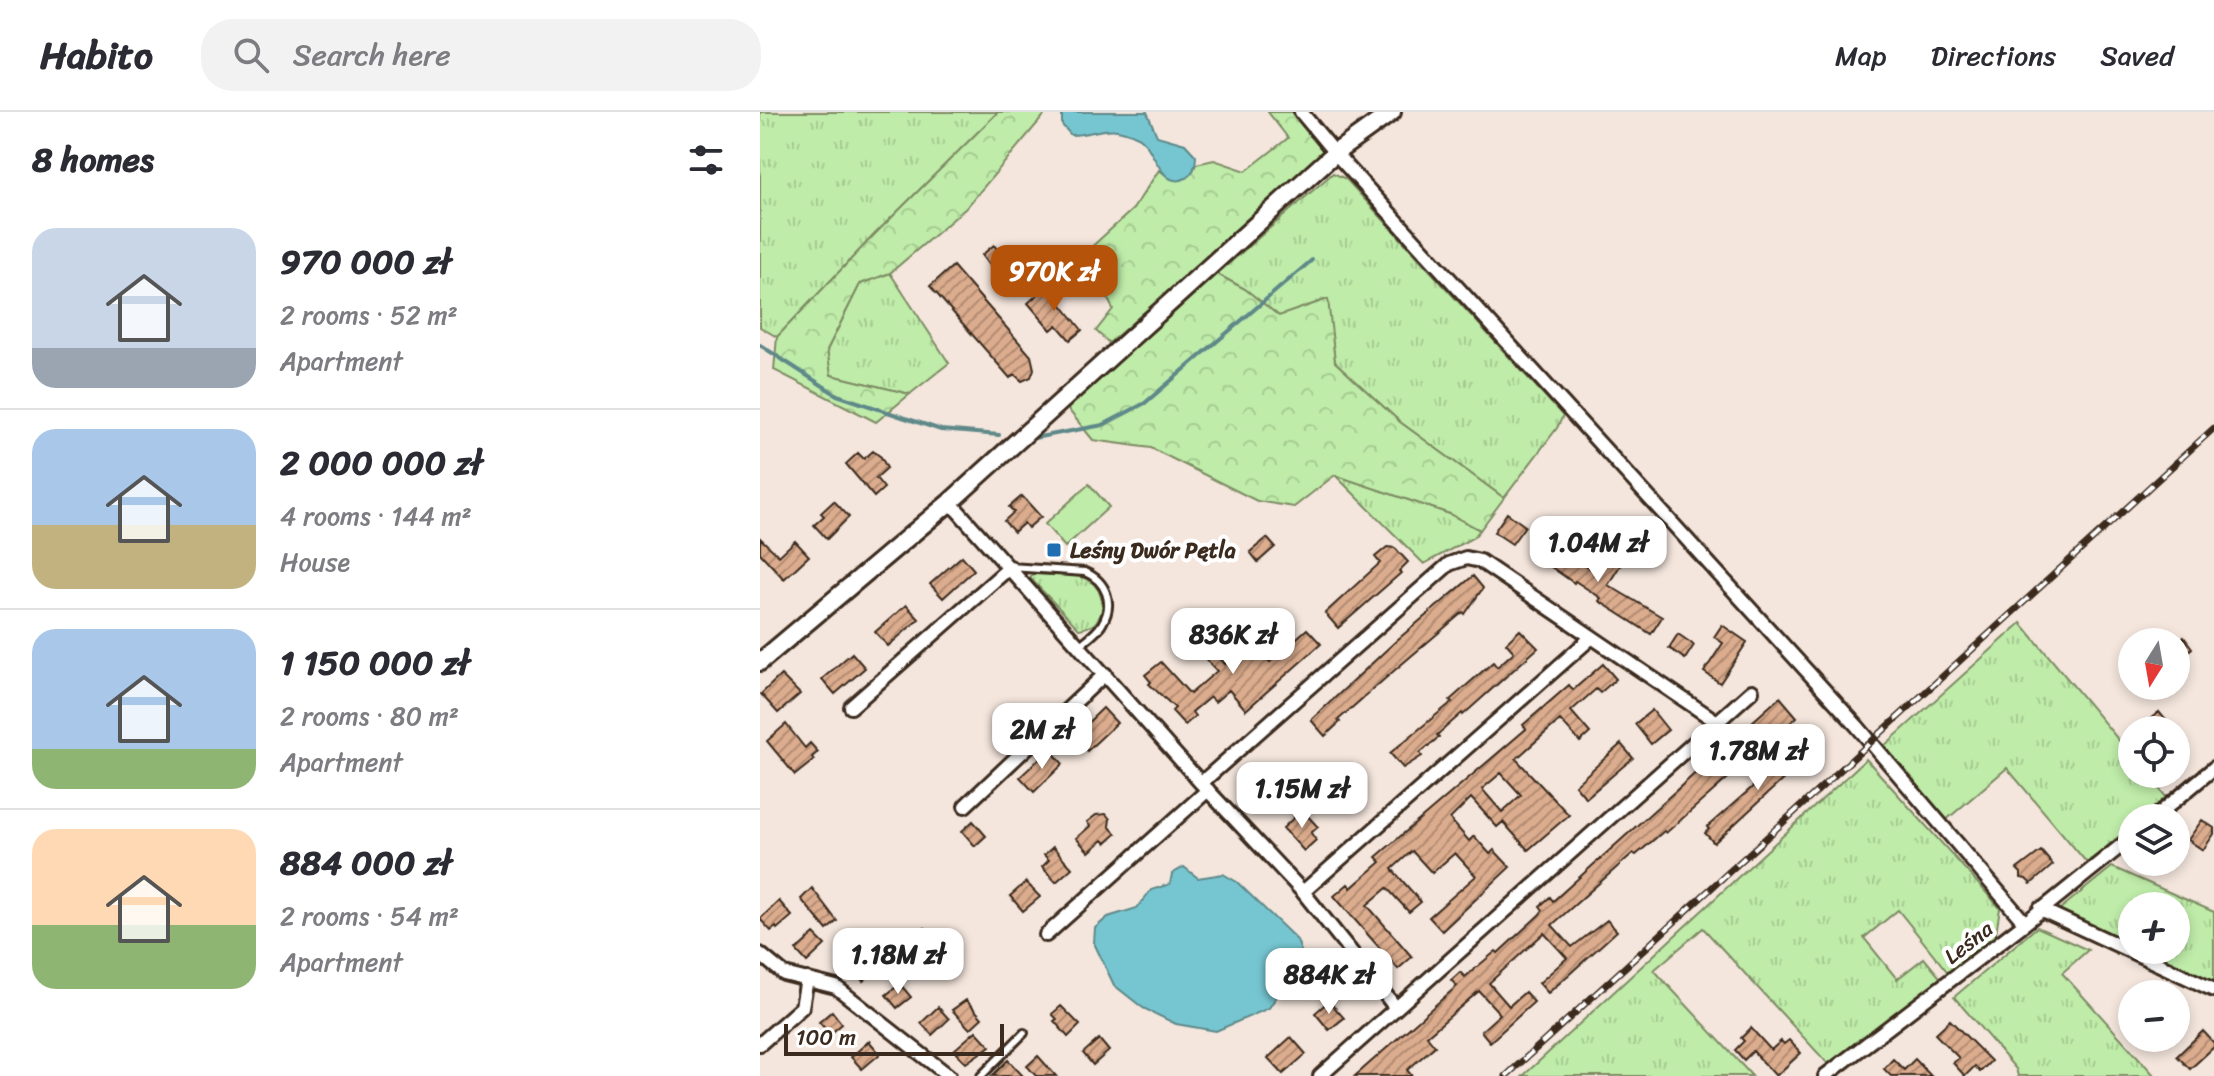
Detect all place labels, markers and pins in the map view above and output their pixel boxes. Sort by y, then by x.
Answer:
pin: 970K zł [980,245,1128,313]
pin: 1.04M zł [1515,516,1681,584]
place label: Leśny Dwór Pętla [1070,531,1236,570]
marker: Leśny Dwór Pętla [1045,541,1063,559]
pin: 836K zł [1159,608,1307,676]
pin: 2M zł [986,703,1098,771]
pin: 1.78M zł [1675,724,1841,792]
pin: 1.15M zł [1219,762,1385,830]
pin: 1.18M zł [815,928,981,996]
pin: 884K zł [1255,948,1403,1016]

